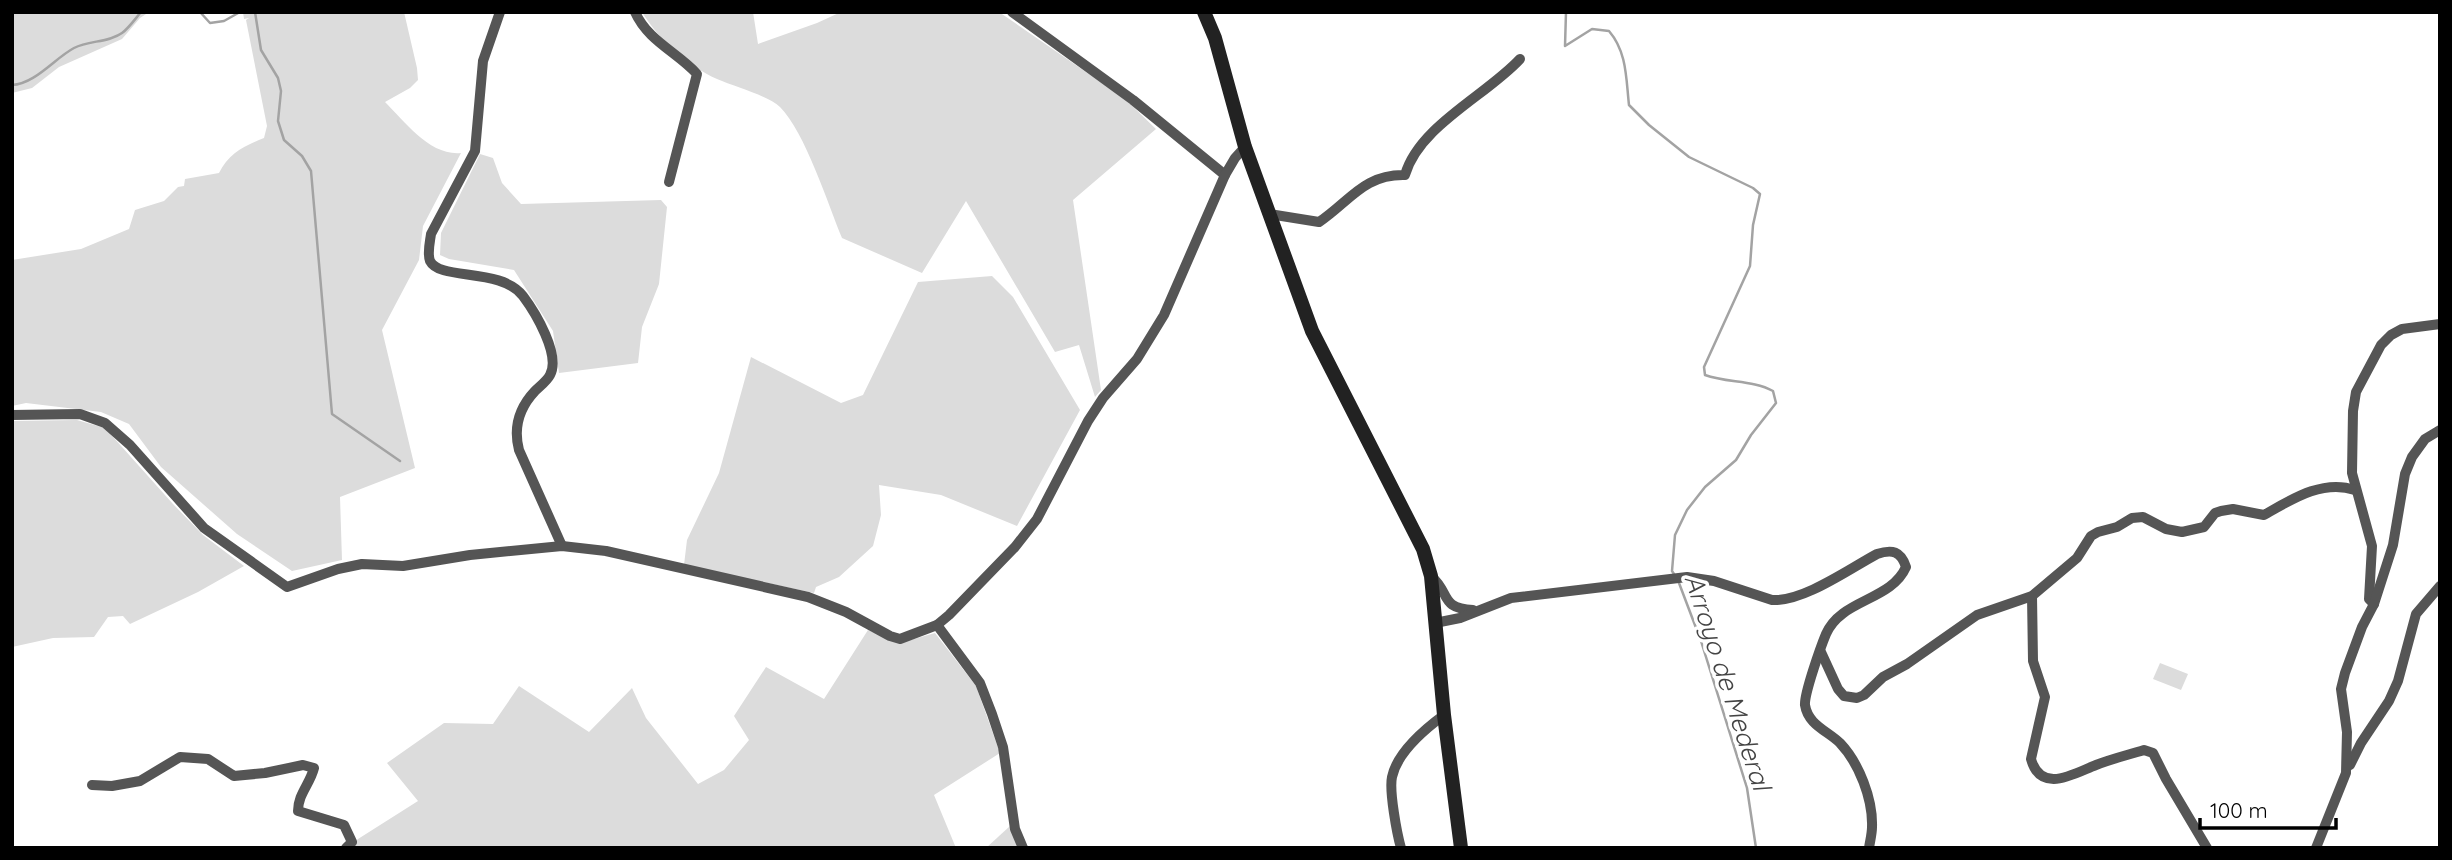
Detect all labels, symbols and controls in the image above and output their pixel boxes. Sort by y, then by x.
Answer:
water label: Arroyo de Mederal [1678,570,1779,797]
scale bar [2200,786,2336,830]
text: 100 m [2210,797,2268,823]

